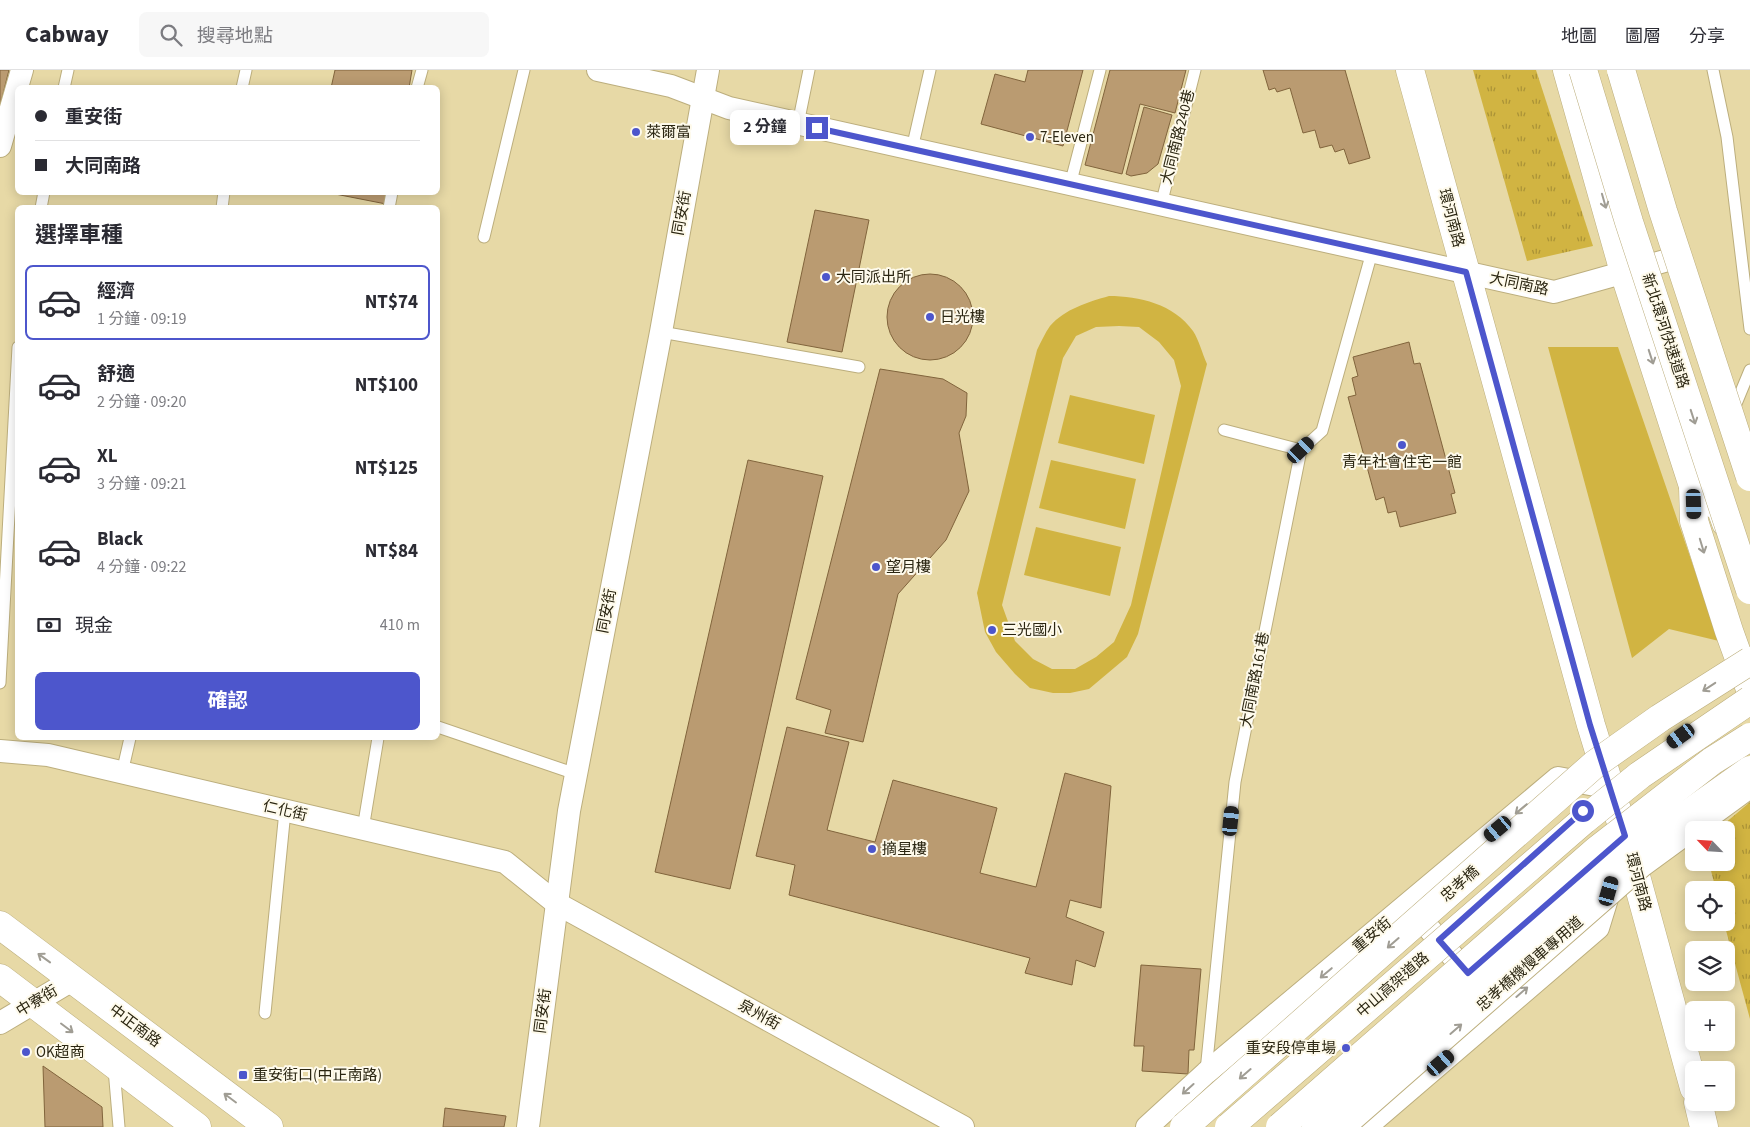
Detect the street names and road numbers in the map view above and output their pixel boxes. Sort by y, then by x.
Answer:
street label: 大同南路240巷 [1156,87,1200,187]
street label: 環河南路 [1433,186,1469,250]
street label: 同安街 [668,189,696,237]
street label: 大同南路 [1487,267,1551,301]
street label: 新北環河快速道路 [1636,271,1694,391]
street label: 同安街 [592,587,622,635]
street label: 大同南路161巷 [1235,630,1275,730]
street label: 仁化街 [261,796,309,826]
street label: 環河南路 [1620,850,1656,914]
street label: 忠孝橋 [1436,861,1484,907]
street label: 重安街 [1348,912,1396,958]
street label: 忠孝橋機慢車專用道 [1472,912,1588,1016]
street label: 中山高架道路 [1352,948,1434,1022]
street label: 中寮街 [12,980,62,1022]
street label: 同安街 [530,987,556,1035]
street label: 泉州街 [734,995,784,1035]
street label: 中正南路 [105,1000,165,1052]

